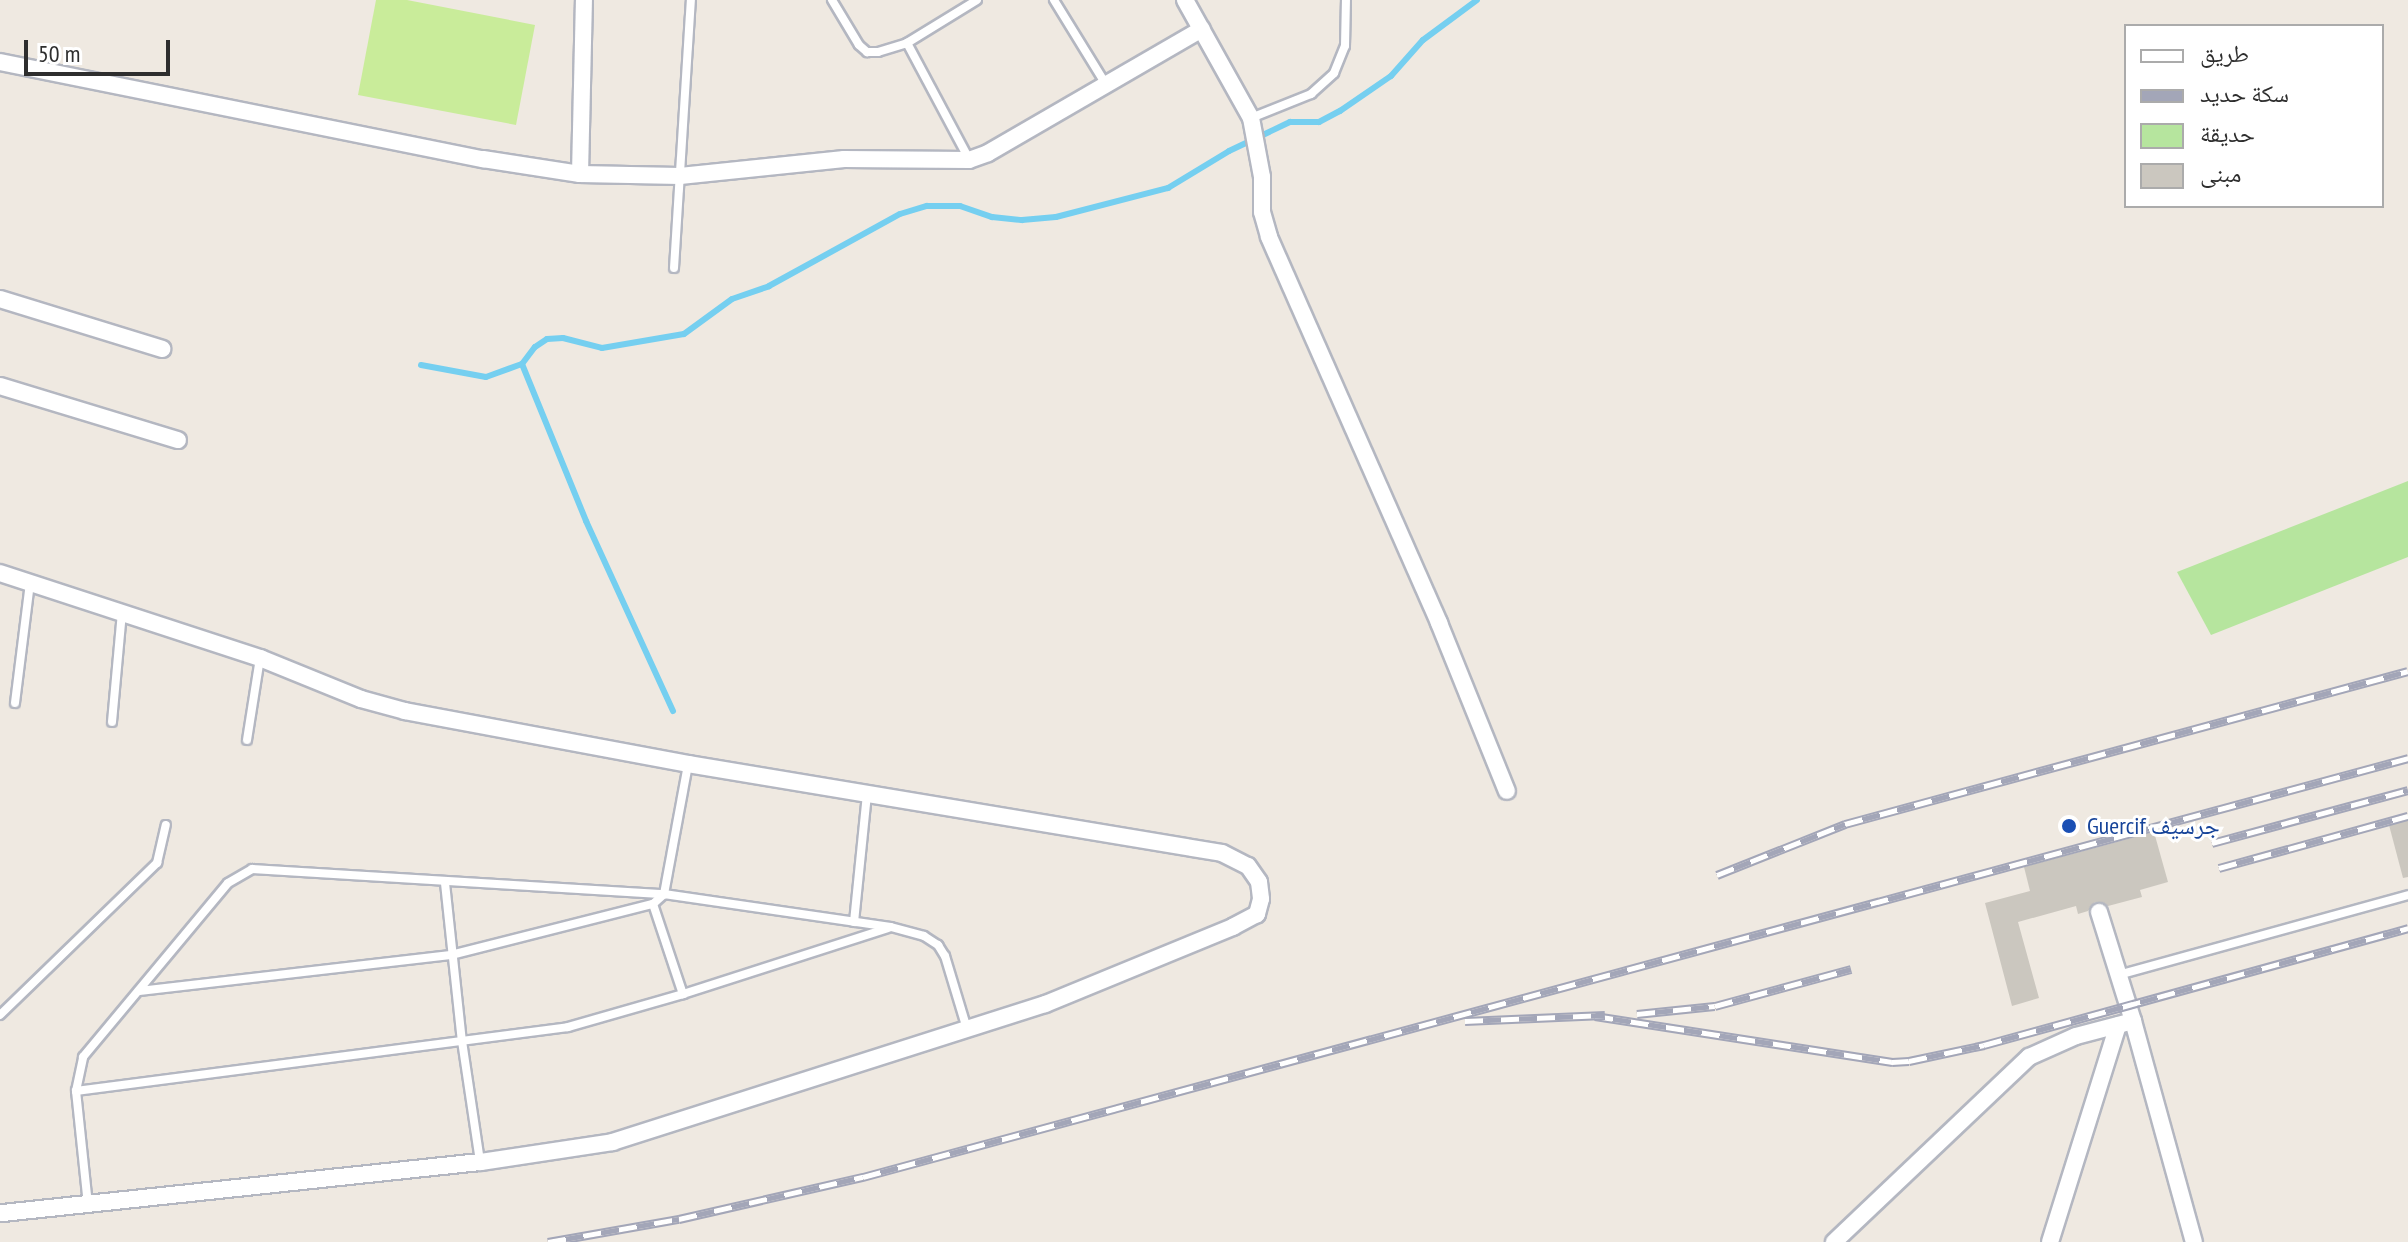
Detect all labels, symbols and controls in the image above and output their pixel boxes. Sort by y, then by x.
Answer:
scale bar [28,24,174,74]
legend [2124,24,2384,208]
text: 50 m [38,38,80,69]
text: طريق [2200,38,2249,69]
text: سكة حديد [2200,78,2289,109]
text: حديقة [2200,118,2255,149]
text: مبنى [2200,158,2241,189]
place label: Guercif جرسيف [2087,812,2220,840]
marker: Guercif جرسيف [2058,815,2080,837]

